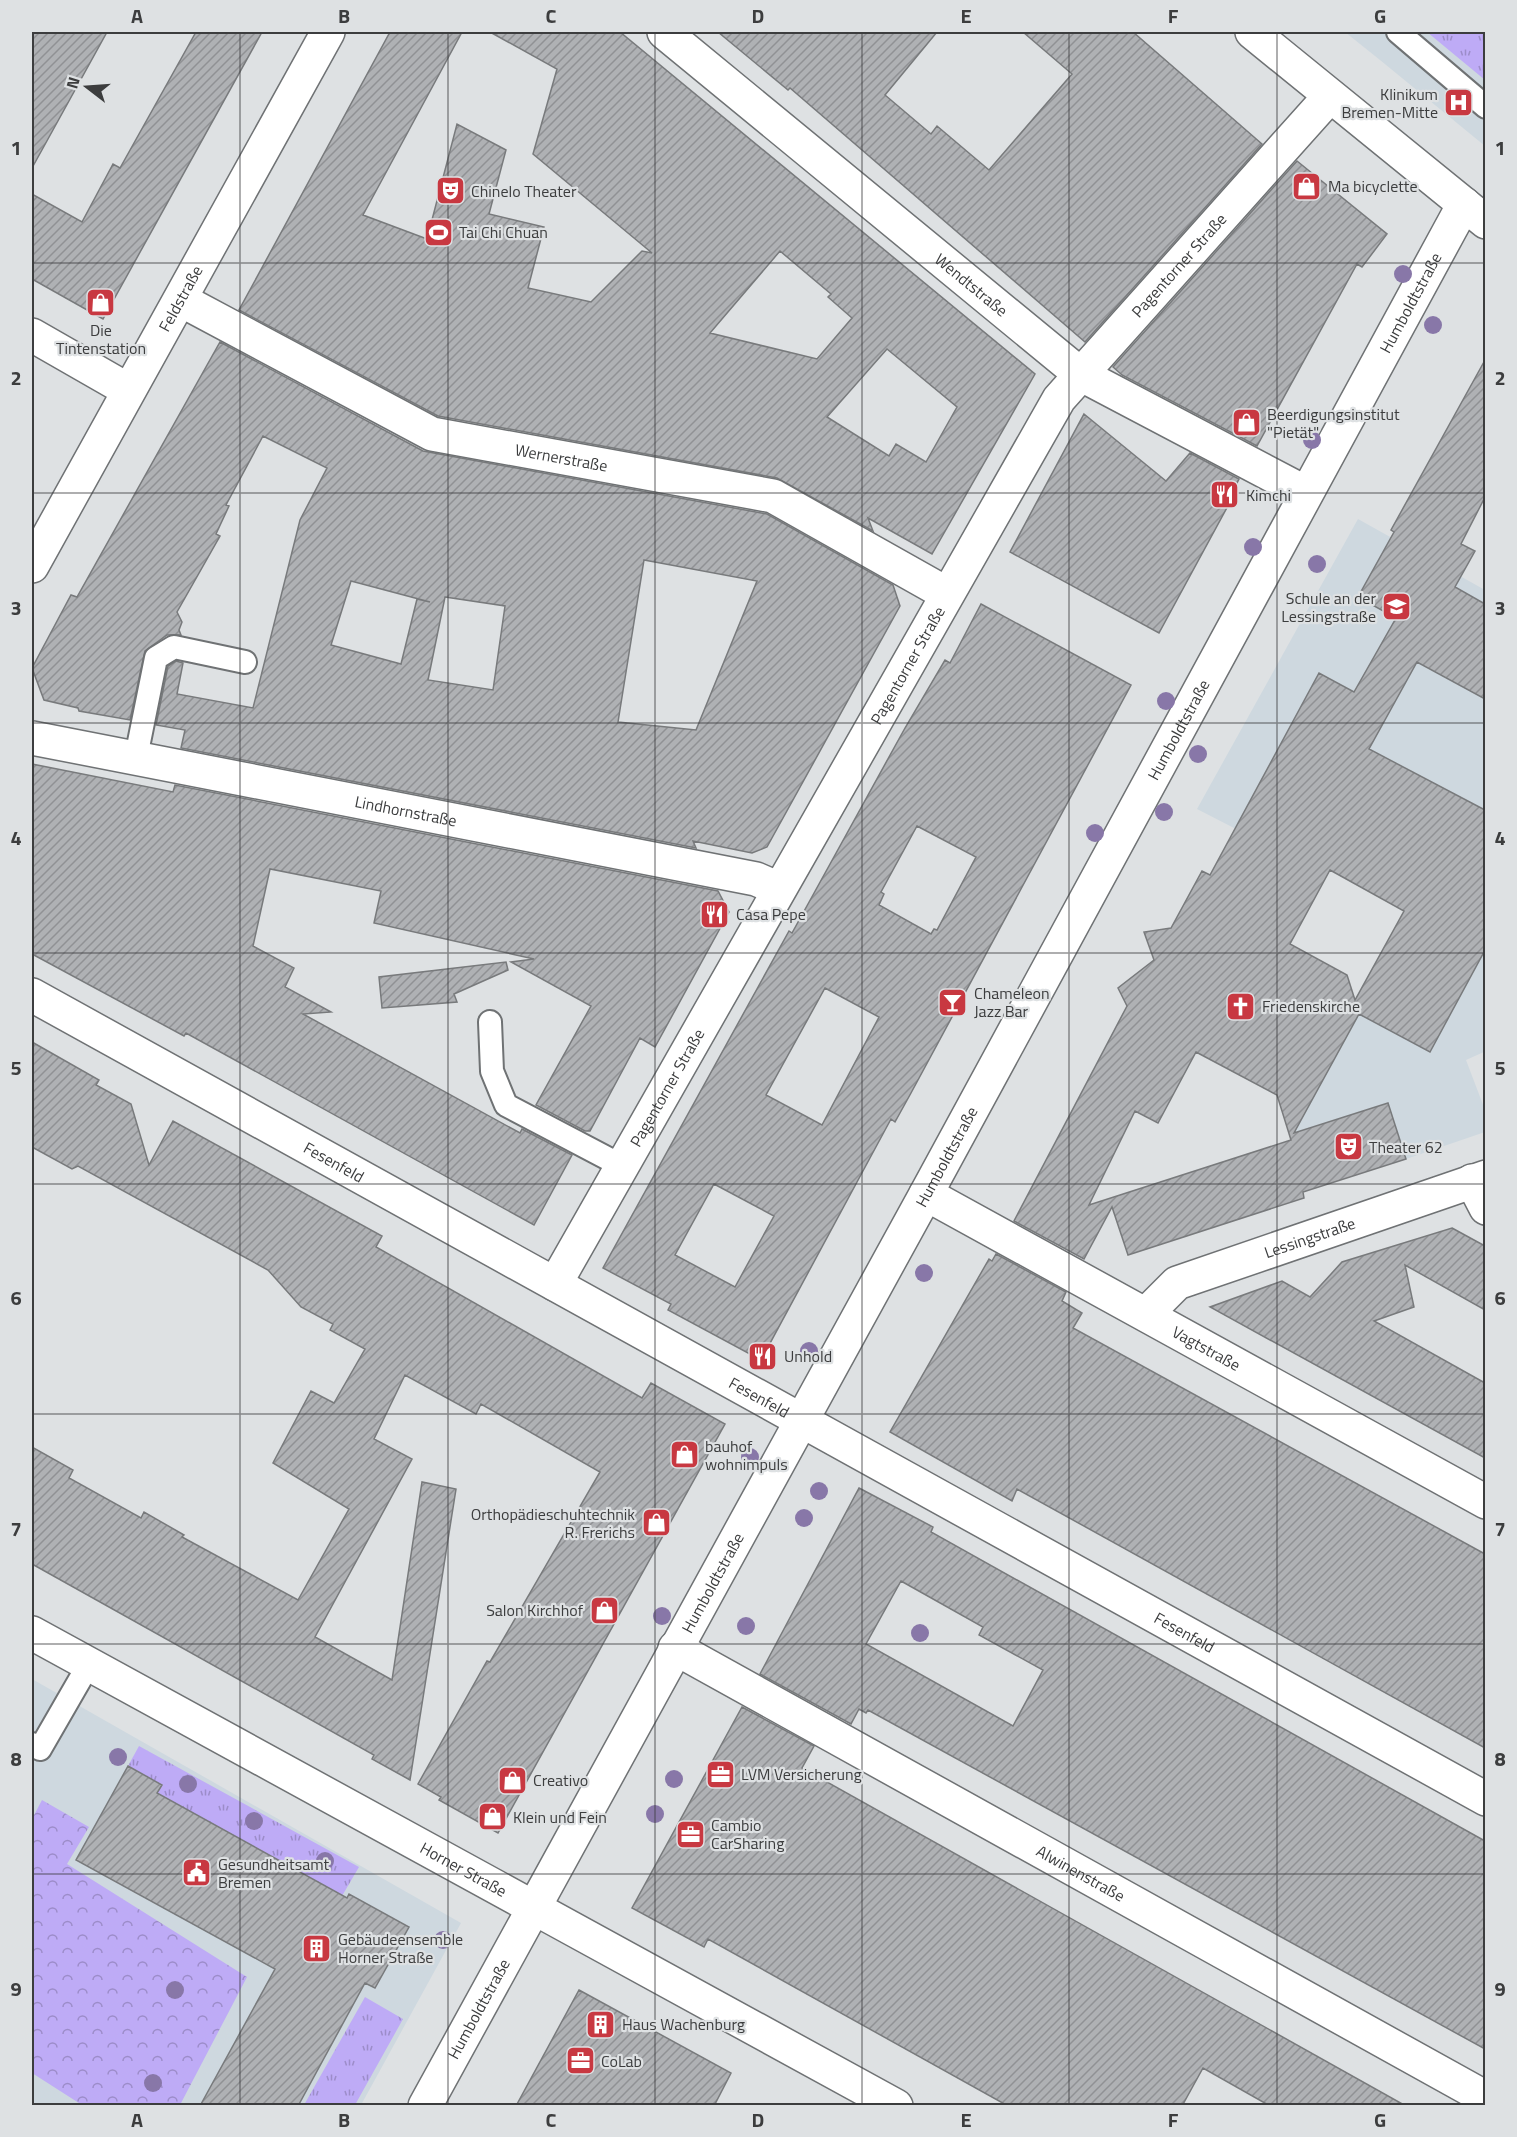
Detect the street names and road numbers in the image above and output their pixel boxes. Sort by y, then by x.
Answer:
street label: Pagentorner Straße [1126,208,1232,323]
street label: Wendtstraße [930,247,1013,322]
street label: Humboldtstraße [1373,248,1448,357]
street label: Feldstraße [152,261,208,336]
street label: Wernerstraße [513,437,610,478]
street label: Pagentorner Straße [864,602,951,729]
street label: Humboldtstraße [1141,675,1215,784]
street label: Lindhornstraße [353,789,459,832]
street label: Pagentorner Straße [624,1024,710,1151]
street label: Humboldtstraße [909,1102,983,1211]
street label: Fesenfeld [299,1136,369,1188]
street label: Lessingstraße [1261,1211,1358,1264]
street label: Vagtstraße [1168,1320,1245,1377]
street label: Fesenfeld [725,1371,794,1424]
street label: Humboldtstraße [675,1528,750,1637]
street label: Fesenfeld [1150,1606,1219,1659]
street label: Horner Straße [416,1836,511,1903]
street label: Alwinenstraße [1032,1839,1129,1907]
street label: Humboldtstraße [441,1954,516,2063]

